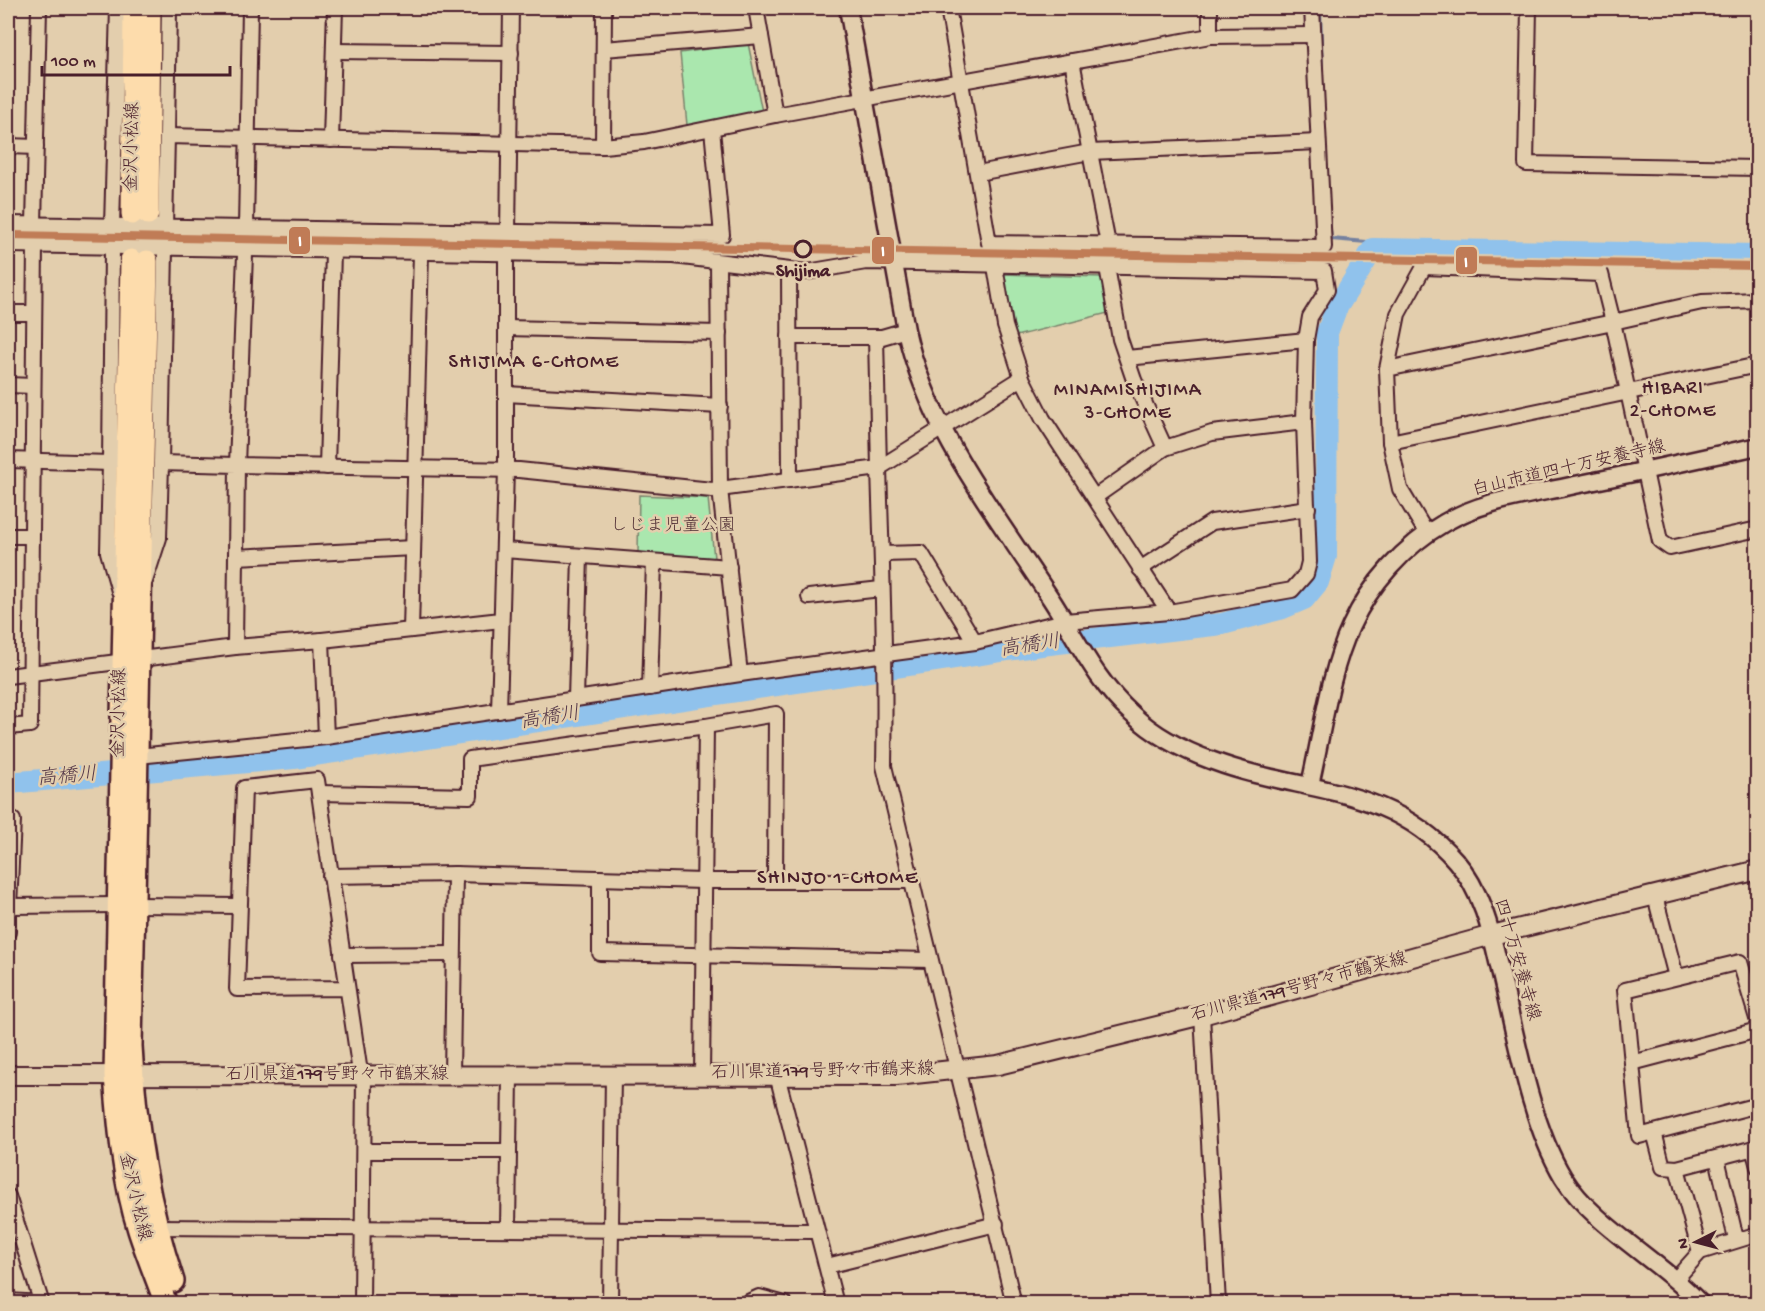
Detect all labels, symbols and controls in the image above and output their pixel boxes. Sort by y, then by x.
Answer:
scale bar [42,39,230,77]
text: 100 m [50,52,96,73]
street label: 金沢小松線 [121,102,144,192]
line badge: I [288,226,311,255]
text: I [298,234,302,253]
line badge: I [871,236,895,265]
marker: Shijima [794,240,812,258]
text: I [881,244,885,263]
line badge: I [1455,246,1478,275]
text: I [1464,255,1468,274]
place label: Shijima [776,262,831,283]
district label: SHIJIMA 6-CHOME [449,352,619,375]
district label: HIBARI 2-CHOME [1629,378,1717,424]
district label: MINAMISHIJIMA 3-CHOME [1054,380,1202,426]
street label: 白山市道四十万安養寺線 [1470,436,1668,502]
park label: しじま児童公園 [610,515,736,537]
water label: 高橋川 [998,629,1061,663]
street label: 金沢小松線 [108,668,131,758]
water label: 高橋川 [518,701,581,735]
water label: 高橋川 [36,762,98,792]
district label: SHINJO 1-CHOME [757,868,919,891]
street label: 四十万安養寺線 [1489,896,1544,1023]
street label: 石川県道179号野々市鶴来線 [1188,948,1410,1027]
street label: 石川県道179号野々市鶴来線 [711,1059,935,1084]
street label: 石川県道179号野々市鶴来線 [225,1064,449,1086]
street label: 金沢小松線 [114,1151,155,1243]
north arrow [1666,1212,1726,1272]
text: N [1675,1236,1695,1249]

